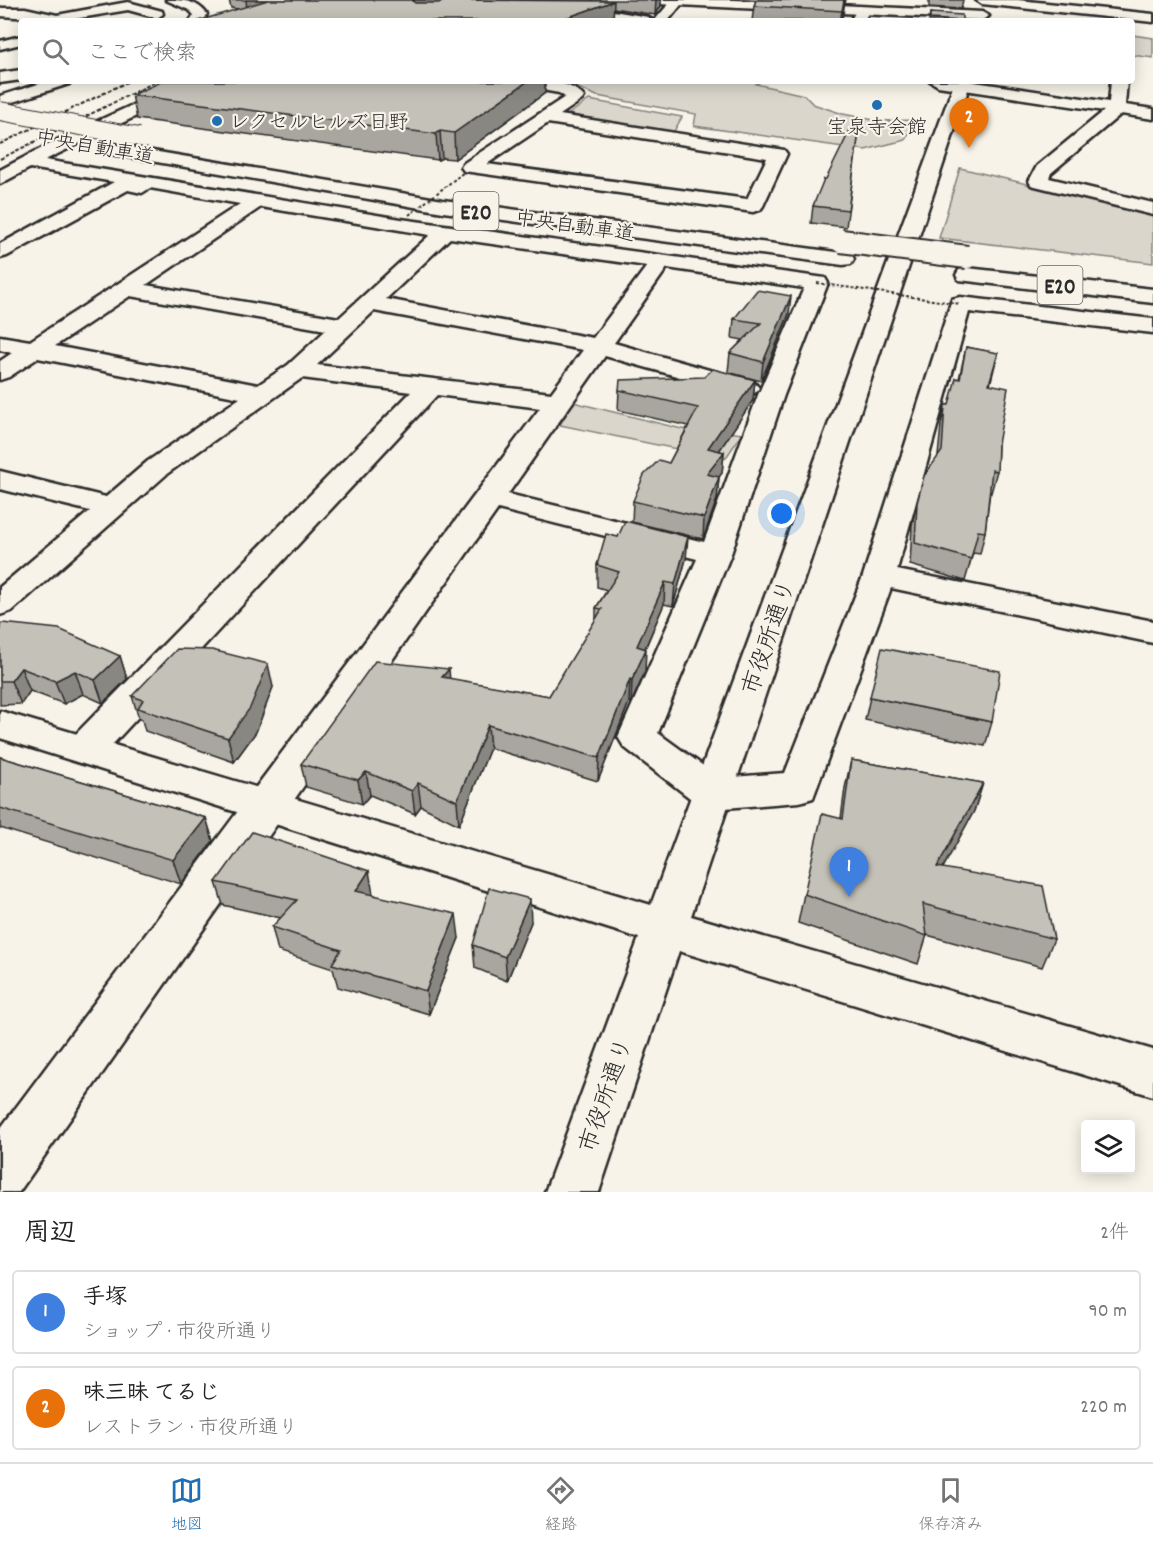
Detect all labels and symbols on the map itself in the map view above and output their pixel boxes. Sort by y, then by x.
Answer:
marker: 宝泉寺会館 [870,98,884,112]
pin: 2 [950,98,988,148]
place label: レクセルヒルズ日野 [229,110,409,138]
marker: レクセルヒルズ日野 [210,114,224,128]
place label: 宝泉寺会館 [827,115,927,143]
street label: 中央自動車道 [33,125,156,173]
road number: E20 [454,192,498,230]
street label: 中央自動車道 [513,206,636,250]
road number: E20 [1038,266,1082,304]
your location [767,499,796,528]
street label: 市役所通り [735,576,806,700]
pin: 1 [830,848,868,897]
street label: 市役所通り [572,1034,643,1158]

